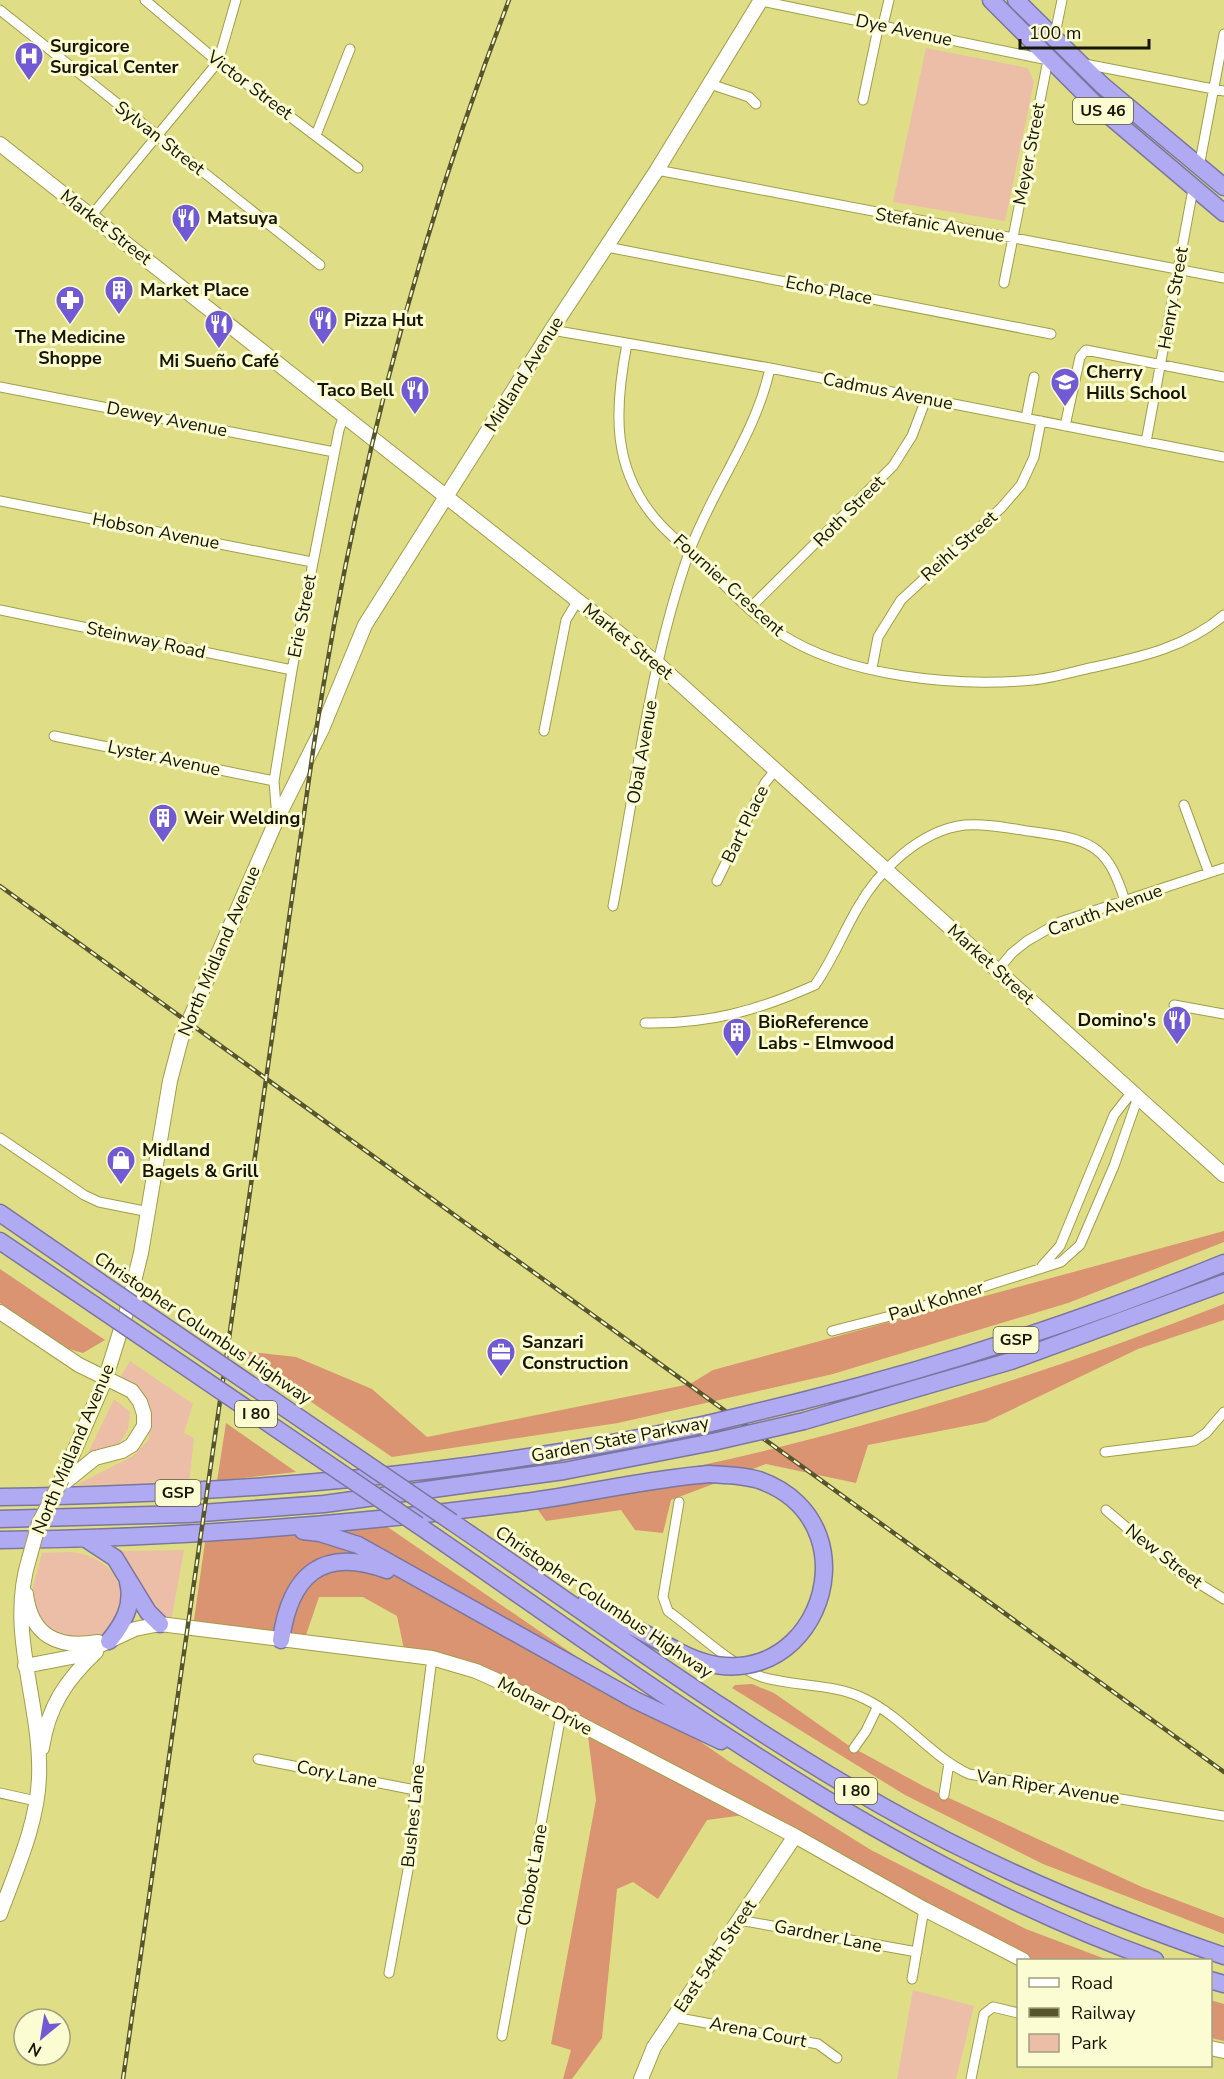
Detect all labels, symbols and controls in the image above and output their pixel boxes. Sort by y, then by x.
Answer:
street label: Dye Avenue [854,8,954,52]
scale bar [1020,12,1149,50]
text: 100 m [1029,21,1081,45]
place label: Surgicore Surgical Center [50,34,179,79]
hospital icon: Surgicore Surgical Center [13,40,45,82]
street label: Victor Street [202,44,298,125]
street label: Sylvan Street [110,95,210,181]
road number: US 46 [1073,98,1133,124]
street label: Meyer Street [1007,100,1051,207]
street label: Market Street [55,184,157,271]
restaurant icon: Matsuya [170,202,202,244]
street label: Stefanic Avenue [873,202,1007,248]
place label: Matsuya [207,206,278,230]
street label: Henry Street [1152,244,1194,351]
street label: Echo Place [784,270,874,310]
building icon: Market Place [103,274,135,316]
place label: Market Place [140,278,249,302]
pharmacy icon: The Medicine Shoppe [54,284,86,326]
restaurant icon: Pizza Hut [307,304,339,346]
restaurant icon: Mi Sueño Café [203,308,235,350]
place label: Pizza Hut [344,308,423,332]
street label: Midland Avenue [479,312,569,436]
place label: The Medicine Shoppe [15,325,125,370]
place label: Mi Sueño Café [159,349,279,373]
place label: Cherry Hills School [1086,360,1187,405]
school or university icon: Cherry Hills School [1049,366,1081,408]
street label: Cadmus Avenue [821,367,955,415]
restaurant icon: Taco Bell [399,374,431,416]
place label: Taco Bell [317,378,394,402]
street label: Dewey Avenue [105,396,229,442]
street label: Roth Street [808,469,891,552]
street label: Reihl Street [916,505,1003,587]
street label: Hobson Avenue [90,507,222,555]
street label: Fournier Crescent [668,529,790,642]
street label: Erie Street [282,572,322,660]
street label: Market Street [578,597,679,685]
street label: Steinway Road [84,616,208,664]
street label: Obal Avenue [621,698,663,806]
street label: Lyster Avenue [105,734,223,782]
street label: Bart Place [716,781,774,867]
building icon: Weir Welding [147,802,179,844]
place label: Weir Welding [184,806,300,830]
street label: North Midland Avenue [172,862,266,1040]
street label: Caruth Avenue [1044,878,1166,942]
street label: Market Street [942,918,1040,1010]
restaurant icon: Domino's [1161,1004,1193,1046]
place label: Domino's [1078,1008,1156,1032]
place label: BioReference Labs - Elmwood [758,1010,894,1055]
building icon: BioReference Labs - Elmwood [721,1016,753,1058]
place label: Midland Bagels & Grill [142,1138,259,1183]
shop icon: Midland Bagels & Grill [105,1144,137,1186]
street label: Christopher Columbus Highway [90,1246,317,1410]
street label: Paul Kohner [886,1275,987,1327]
road number: GSP [994,1327,1038,1353]
place label: Sanzari Construction [522,1330,629,1375]
office icon: Sanzari Construction [485,1336,517,1378]
street label: North Midland Avenue [26,1360,120,1538]
road number: I 80 [235,1401,277,1427]
street label: Garden State Parkway [529,1410,712,1468]
road number: GSP [156,1480,201,1506]
street label: New Street [1120,1518,1208,1594]
street label: Christopher Columbus Highway [491,1520,718,1684]
street label: Molnar Drive [493,1671,597,1741]
street label: Cory Lane [295,1754,379,1794]
street label: Bushes Lane [396,1763,430,1869]
street label: Van Riper Avenue [974,1764,1121,1810]
road number: I 80 [835,1778,877,1804]
street label: Chobot Lane [511,1822,553,1928]
street label: East 54th Street [668,1894,762,2017]
street label: Gardner Lane [772,1914,884,1958]
legend [1017,1959,1212,2067]
text: Road [1071,1971,1113,1995]
text: Railway [1071,2001,1136,2025]
north arrow [12,2007,72,2067]
street label: Arena Court [707,2011,809,2053]
text: Park [1071,2031,1108,2055]
text: N [24,2037,46,2062]

